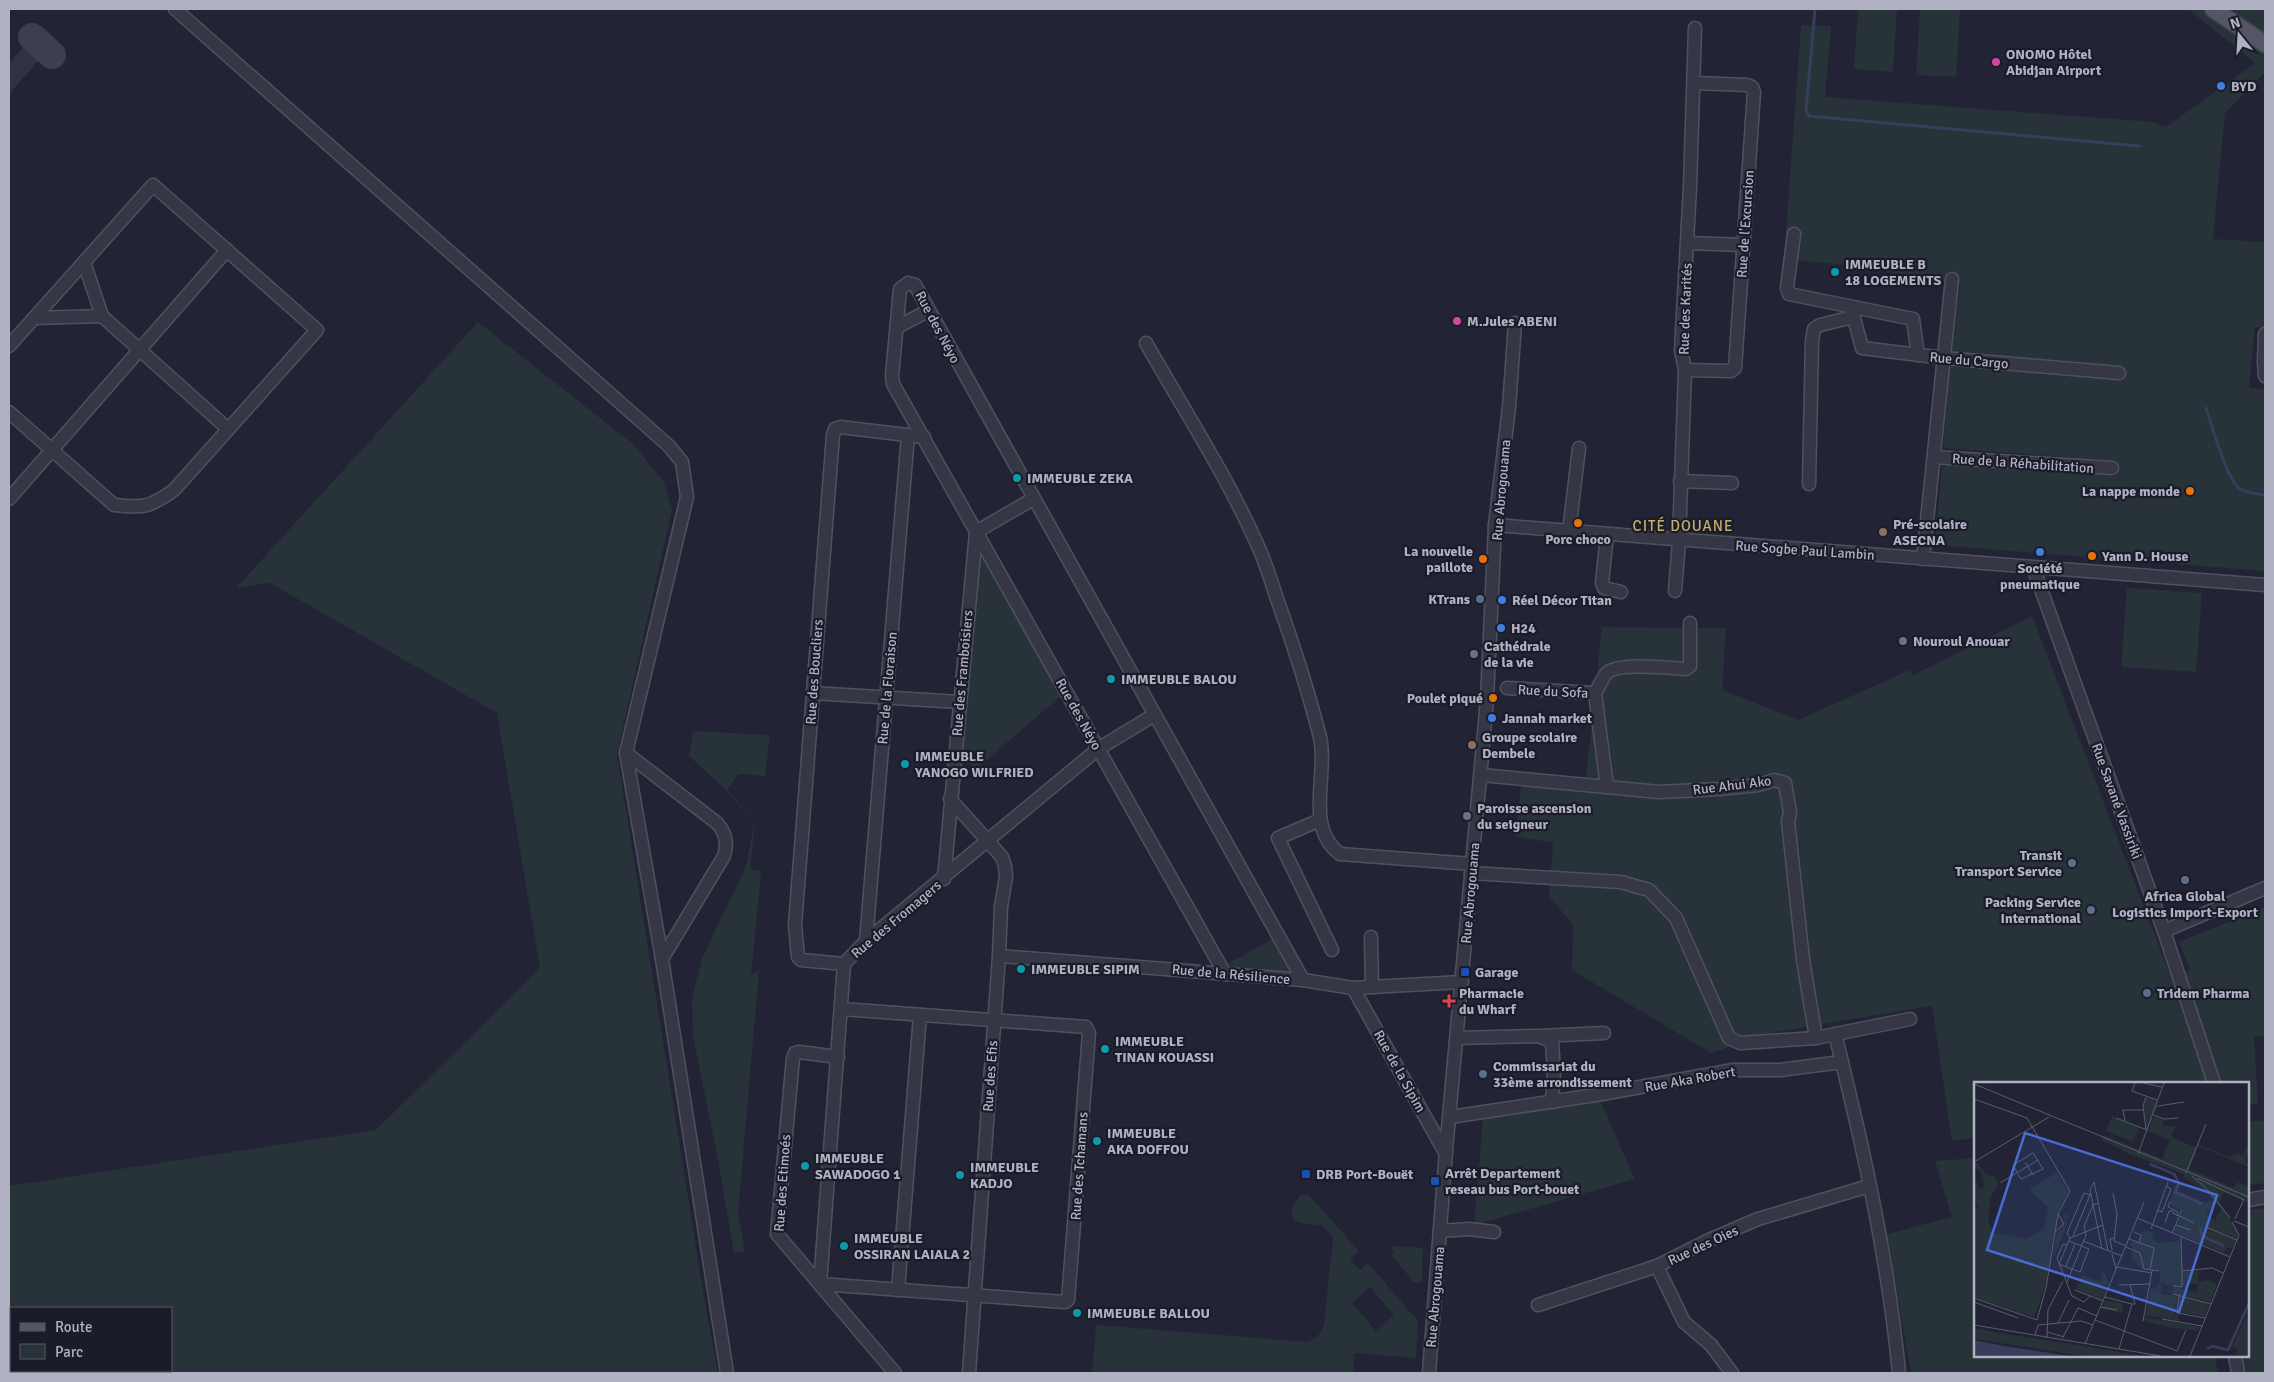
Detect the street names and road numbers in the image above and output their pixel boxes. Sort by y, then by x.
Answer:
street label: Rue de l'Excursion [1733,169,1758,279]
street label: Rue des Karités [1675,263,1696,355]
street label: Rue des Néyo [911,288,964,366]
street label: Rue du Cargo [1929,349,2009,372]
street label: Rue Abrogouama [1489,439,1514,541]
street label: Rue de la Réhabilitation [1951,450,2094,477]
street label: Rue Sogbe Paul Lambin [1735,537,1875,564]
street label: Rue des Framboisiers [949,609,976,737]
street label: Rue des Boucliers [802,619,827,725]
street label: Rue de la Floraison [874,631,901,745]
street label: Rue des Néyo [1052,675,1105,753]
street label: Rue du Sofa [1517,681,1589,702]
street label: Rue Savané Vassiriki [2088,741,2145,862]
street label: Rue Ahui Ako [1692,772,1772,799]
street label: Rue Abrogouama [1458,842,1483,944]
street label: Rue des Fromagers [848,877,945,962]
street label: Rue de la Résilience [1171,961,1291,988]
street label: Rue de la Sipim [1370,1027,1429,1115]
street label: Rue des Efis [980,1040,1001,1112]
street label: Rue Aka Robert [1643,1063,1737,1096]
street label: Rue des Tchamans [1067,1111,1092,1221]
street label: Rue des Etimoés [771,1134,794,1232]
street label: Rue des Oies [1665,1222,1741,1269]
street label: Rue Abrogouama [1423,1246,1448,1348]

